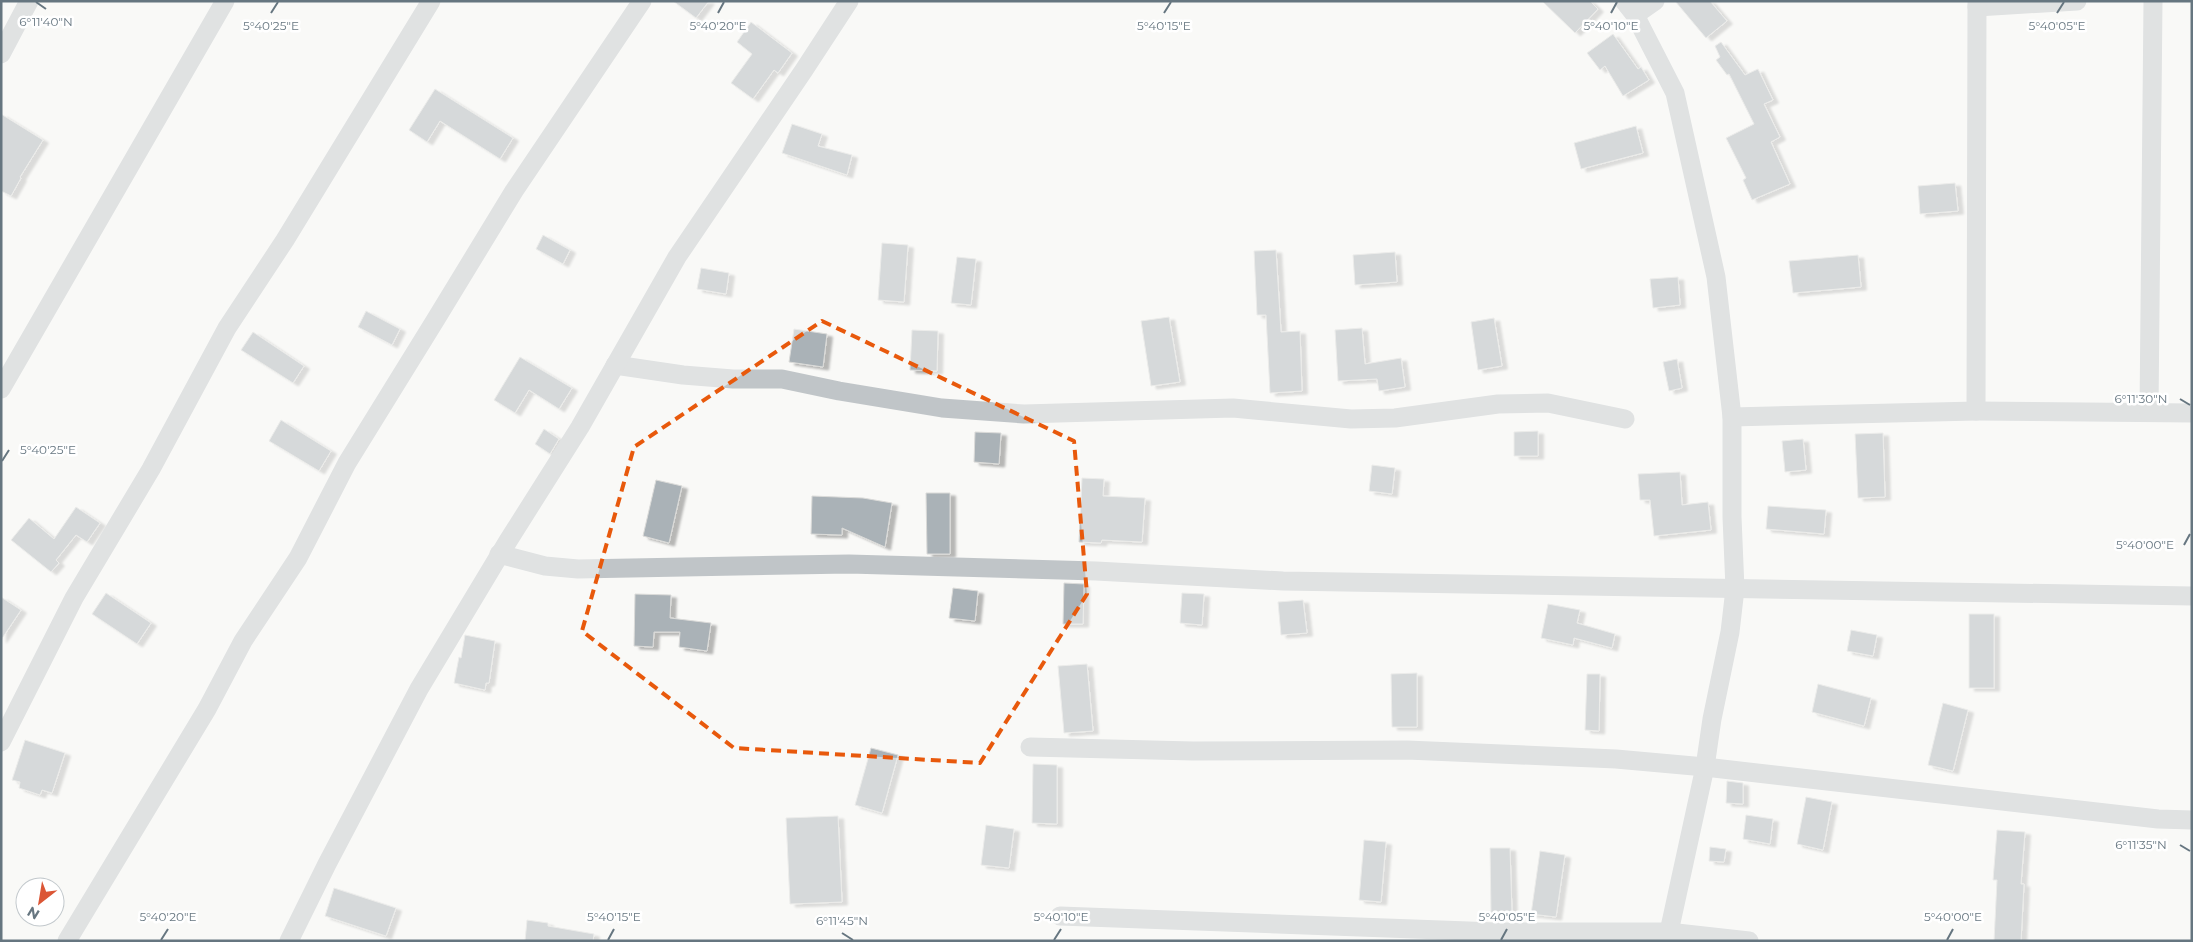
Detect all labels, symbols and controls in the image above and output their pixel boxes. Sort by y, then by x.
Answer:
text: 6°11'40"N [19,14,73,29]
text: 5°40'25"E [243,18,299,33]
text: 5°40'20"E [689,18,747,33]
text: 5°40'15"E [1137,18,1191,33]
text: 5°40'10"E [1584,18,1639,33]
text: 5°40'05"E [2029,18,2085,33]
text: 6°11'30"N [2115,391,2167,406]
text: 5°40'25"E [20,442,76,457]
text: 5°40'00"E [2116,537,2174,552]
text: 6°11'35"N [2115,837,2167,852]
north arrow [15,877,65,927]
text: N [24,903,43,924]
text: 5°40'20"E [139,909,197,924]
text: 5°40'15"E [587,909,641,924]
text: 5°40'10"E [1034,909,1089,924]
text: 5°40'05"E [1479,909,1535,924]
text: 5°40'00"E [1924,909,1982,924]
text: 6°11'45"N [816,913,868,928]

